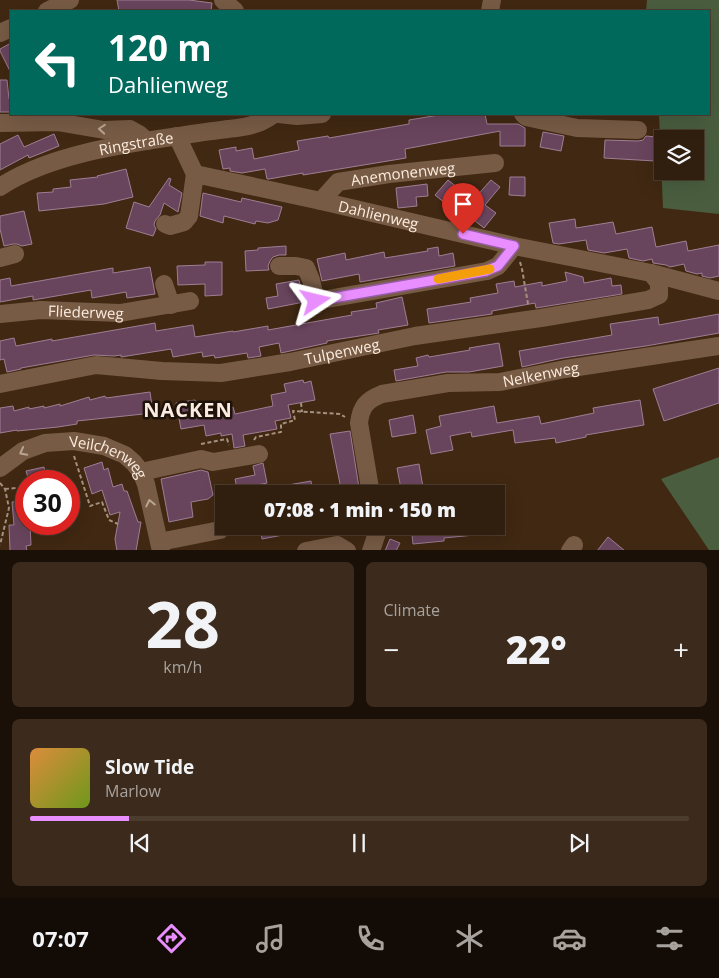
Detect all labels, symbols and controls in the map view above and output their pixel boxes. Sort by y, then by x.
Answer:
text: 120 m [108,24,212,71]
icon: left [25,30,90,95]
text: Dahlienweg [108,69,228,99]
one-way arrow [98,124,106,135]
street label: Ringstraße [97,127,175,159]
map controls [654,130,704,180]
button: layers [654,130,704,180]
street label: Anemonenweg [349,157,456,190]
pin [442,183,484,234]
icon: arrive [449,190,477,218]
street label: Dahlienweg [336,195,421,233]
position arrow [289,274,341,326]
street label: Fliederweg [48,300,124,323]
street label: Tulpenweg [302,334,381,369]
street label: Nelkenweg [501,357,580,391]
district label: NACKEN [143,396,233,423]
street label: Veilchenweg [69,431,152,481]
one-way arrow [19,446,28,456]
speed limit sign: 30 [15,470,80,535]
text: 07:08 · 1 min · 150 m [264,497,456,523]
one-way arrow [146,498,156,507]
text: 28 [146,579,220,667]
text: Climate [384,599,440,621]
text: 22° [506,623,567,675]
text: − [384,630,400,668]
text: + [673,630,689,668]
text: km/h [163,656,202,678]
text: Slow Tide [105,754,194,780]
text: Marlow [105,780,161,802]
icon: previous [126,829,154,857]
icon: pause [345,829,373,857]
icon: next [565,829,593,857]
icon: directions [154,921,189,956]
icon: music [253,921,288,956]
icon: phone [353,921,388,956]
icon: climate [452,921,487,956]
icon: car [552,921,587,956]
icon: filters [652,921,687,956]
text: 07:07 [32,923,89,953]

